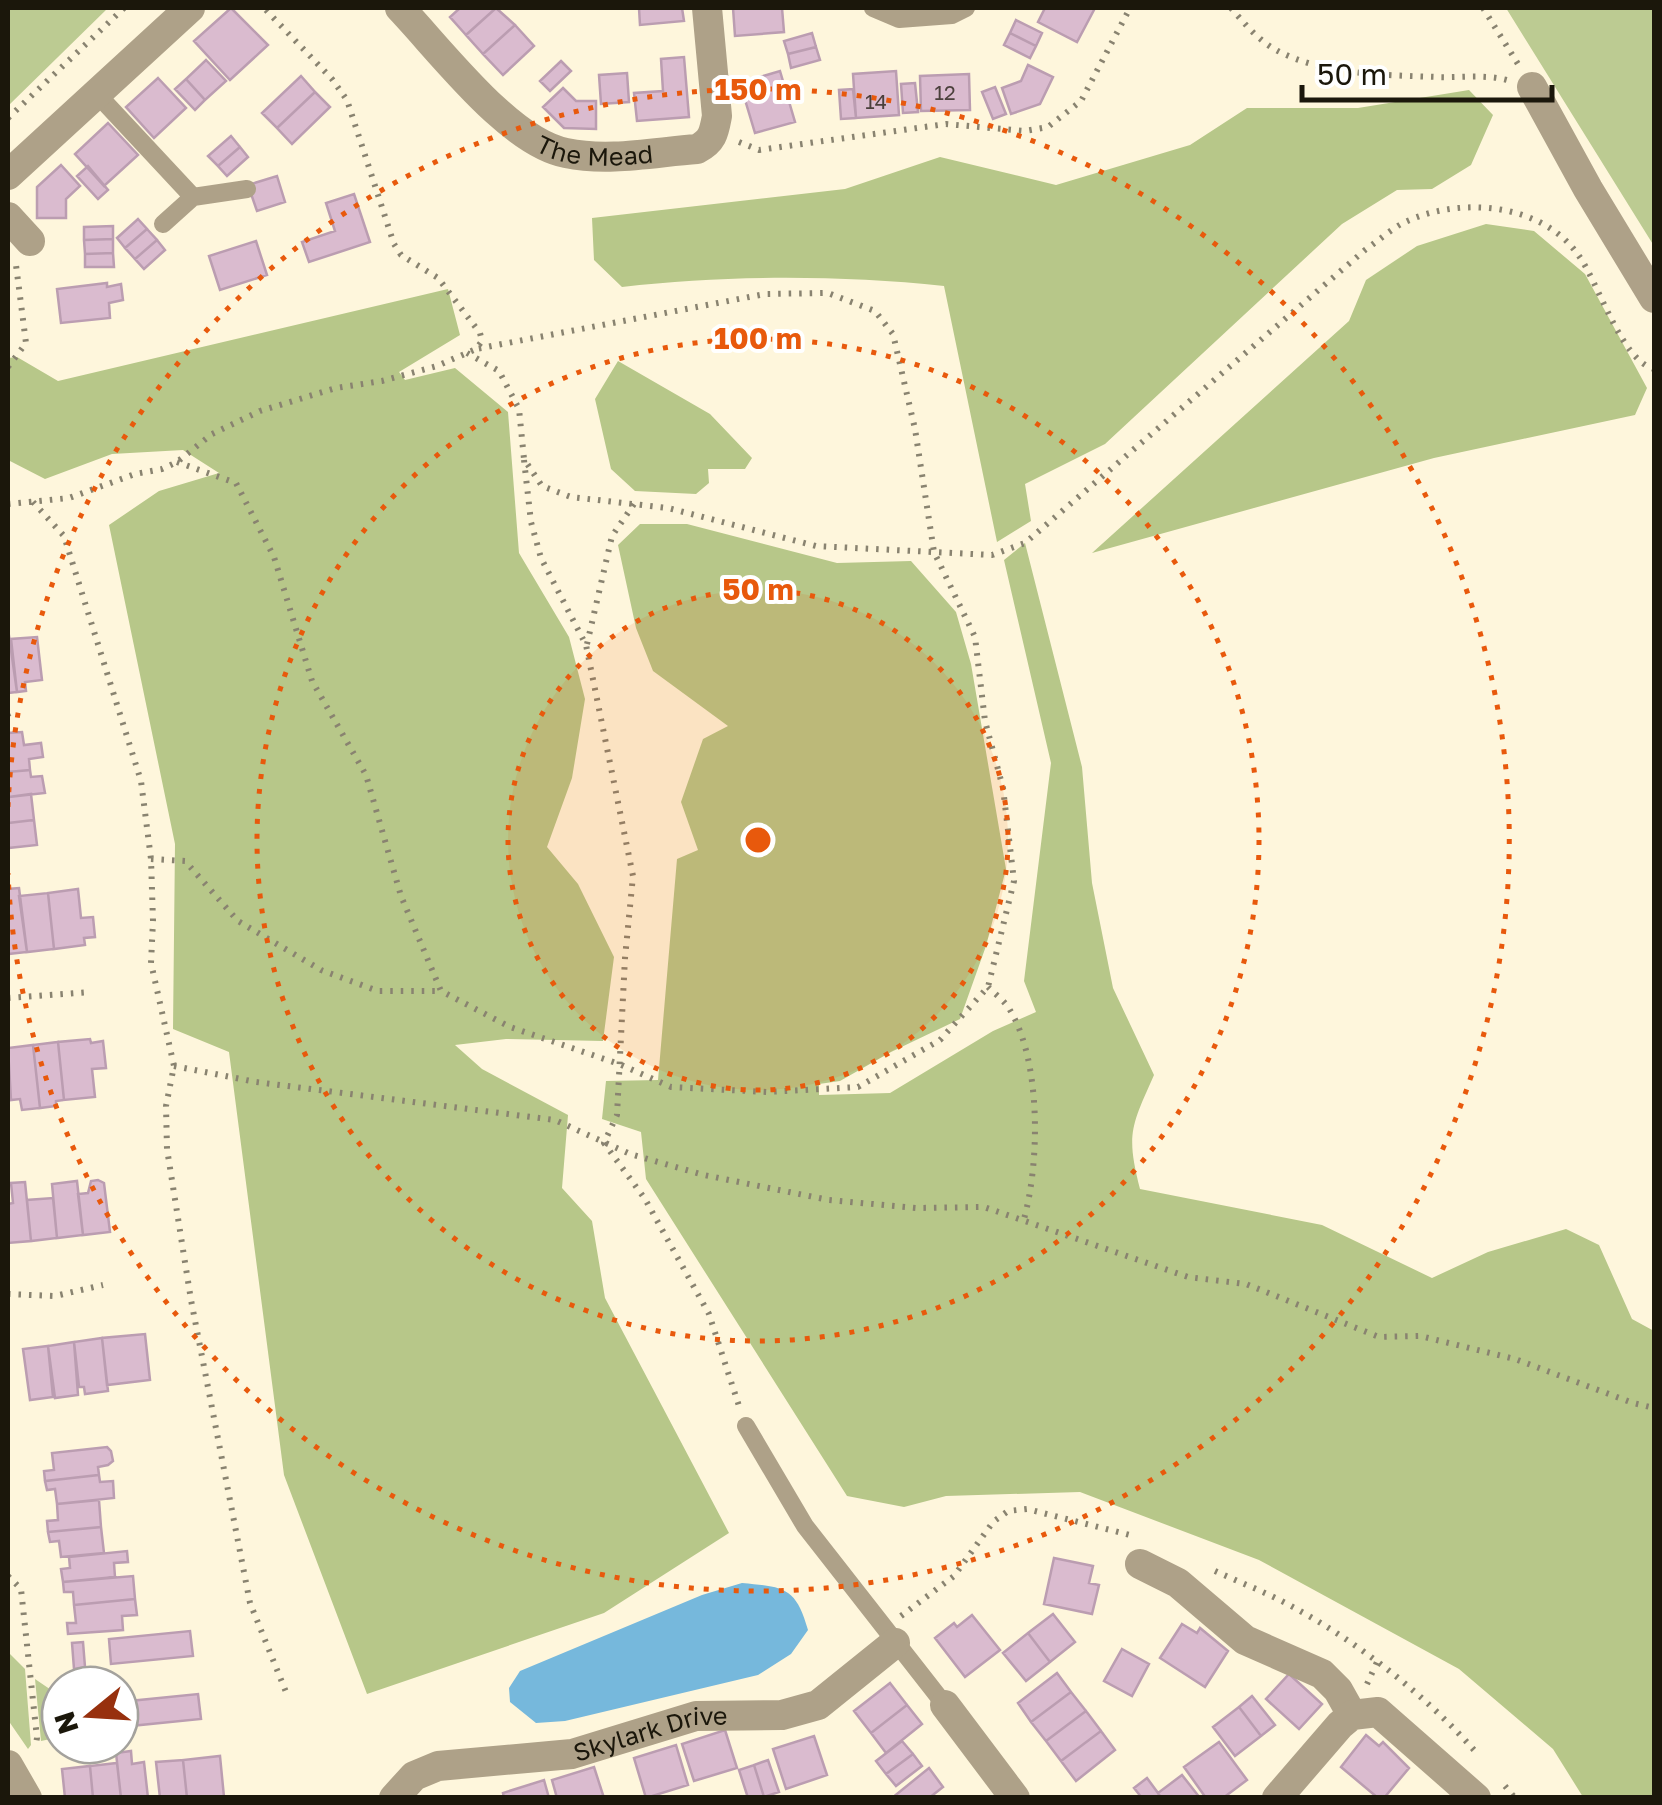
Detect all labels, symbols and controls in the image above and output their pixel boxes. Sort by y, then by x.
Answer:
scale bar [1302,40,1552,102]
text: 50 m [1317,56,1387,92]
text: 150 m [715,71,802,107]
house number: 12 [934,80,956,104]
house number: 14 [865,89,887,113]
street label: The Mead [532,128,654,172]
text: 100 m [714,320,802,356]
text: 50 m [722,571,794,607]
centre of rings [740,822,776,858]
north arrow [40,1665,140,1765]
street label: Skylark Drive [570,1700,728,1768]
text: N [47,1708,85,1738]

